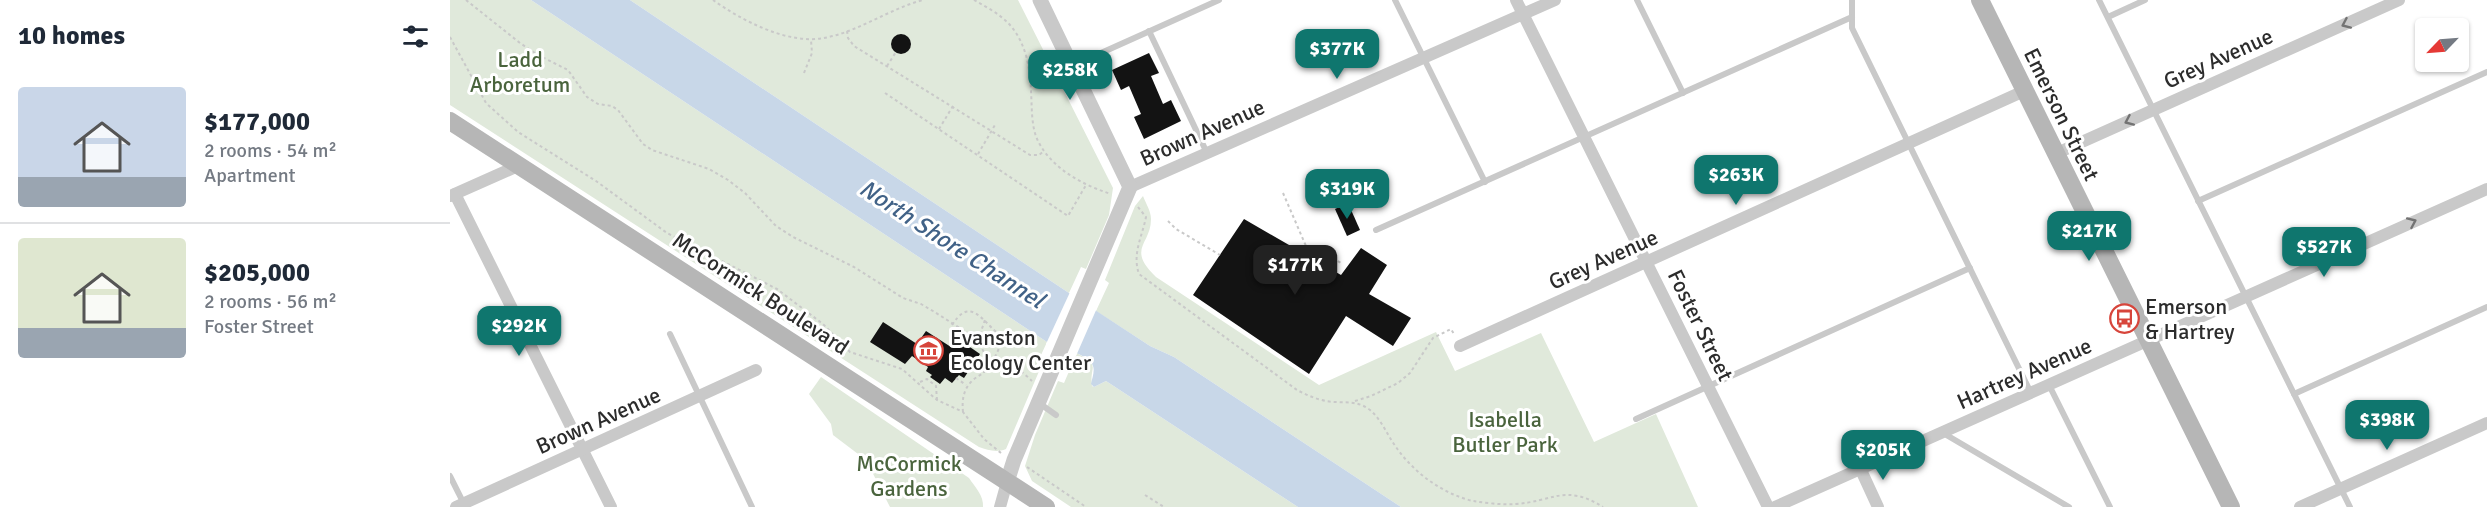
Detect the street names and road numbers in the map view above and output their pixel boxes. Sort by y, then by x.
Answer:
street label: Grey Avenue [2159,22,2277,94]
street label: Emerson Street [2018,43,2105,185]
street label: Brown Avenue [1136,93,1269,172]
street label: Grey Avenue [1544,223,1662,295]
street label: McCormick Boulevard [667,226,854,361]
street label: Foster Street [1662,265,1739,386]
street label: Hartrey Avenue [1953,332,2096,415]
street label: Brown Avenue [532,381,665,460]

